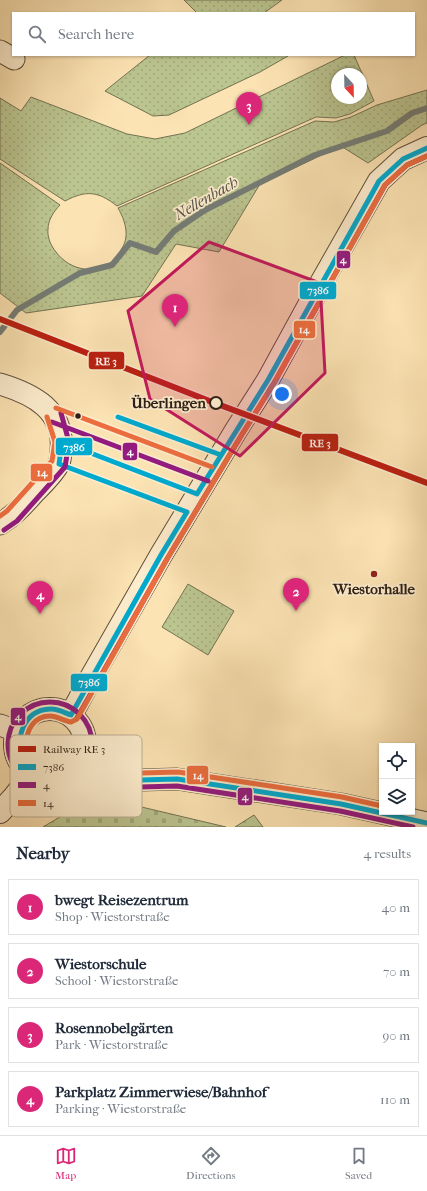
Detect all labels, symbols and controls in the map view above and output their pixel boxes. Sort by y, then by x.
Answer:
search box [12,12,415,56]
icon: search [26,23,48,45]
text: Search here [58,25,134,43]
north arrow [331,68,367,104]
pin: 3 [236,92,262,125]
water label: Nellenbach [170,172,241,224]
line badge: 4 [336,250,351,269]
text: 4 [339,253,347,266]
line badge: 7386 [299,281,337,300]
text: 7386 [306,284,330,297]
pin: 1 [162,294,188,327]
line badge: 14 [293,320,316,339]
text: 14 [299,323,310,336]
line badge: RE 3 [88,351,125,370]
text: RE 3 [95,355,117,368]
your location [272,384,292,404]
place label: Überlingen [130,394,206,412]
marker: Überlingen [209,396,223,410]
unlabelled marker [73,411,83,421]
line badge: RE 3 [301,433,339,452]
line badge: 7386 [55,437,93,456]
text: RE 3 [309,437,331,450]
text: 7386 [62,441,86,454]
line badge: 4 [122,442,138,461]
text: 4 [126,445,134,458]
line badge: 14 [30,463,53,482]
text: 14 [37,466,48,479]
marker: Wiestorhalle [369,569,379,579]
pin: 2 [283,578,309,611]
place label: Wiestorhalle [332,580,416,598]
pin: 4 [27,581,53,614]
line badge: 7386 [70,673,108,692]
text: 7386 [77,676,101,689]
line badge: 4 [10,707,26,726]
text: 4 [14,710,22,723]
legend [10,735,142,817]
text: Railway RE 3 [43,743,105,756]
map controls [379,743,415,815]
button: locate [379,743,415,779]
text: 7386 [43,761,64,774]
line badge: 14 [186,765,209,785]
text: 14 [193,769,204,782]
text: 4 [43,779,50,792]
button: layers [379,779,415,815]
line badge: 4 [237,787,253,806]
text: 4 [241,790,249,803]
text: 14 [43,797,54,810]
text: Nearby [16,843,70,863]
text: 4 results [364,846,411,861]
text: bwegt Reisezentrum [55,891,189,909]
text: 1 [28,900,32,915]
text: 40 m [382,900,410,915]
text: Shop · Wiestorstraße [55,909,170,924]
text: Wiestorschule [55,955,146,973]
text: 2 [27,964,33,979]
text: 70 m [383,964,410,979]
text: School · Wiestorstraße [55,973,178,988]
text: Rosennobelgärten [55,1019,173,1037]
text: 3 [27,1028,33,1043]
text: 90 m [382,1028,410,1043]
text: Park · Wiestorstraße [55,1037,168,1052]
text: Parkplatz Zimmerwiese/Bahnhof [55,1083,267,1101]
text: 4 [26,1092,34,1107]
text: 110 m [380,1092,410,1107]
text: Parking · Wiestorstraße [55,1101,186,1116]
tab: Map [55,1145,77,1182]
tab: Directions [186,1145,236,1182]
tab: Saved [345,1145,372,1182]

